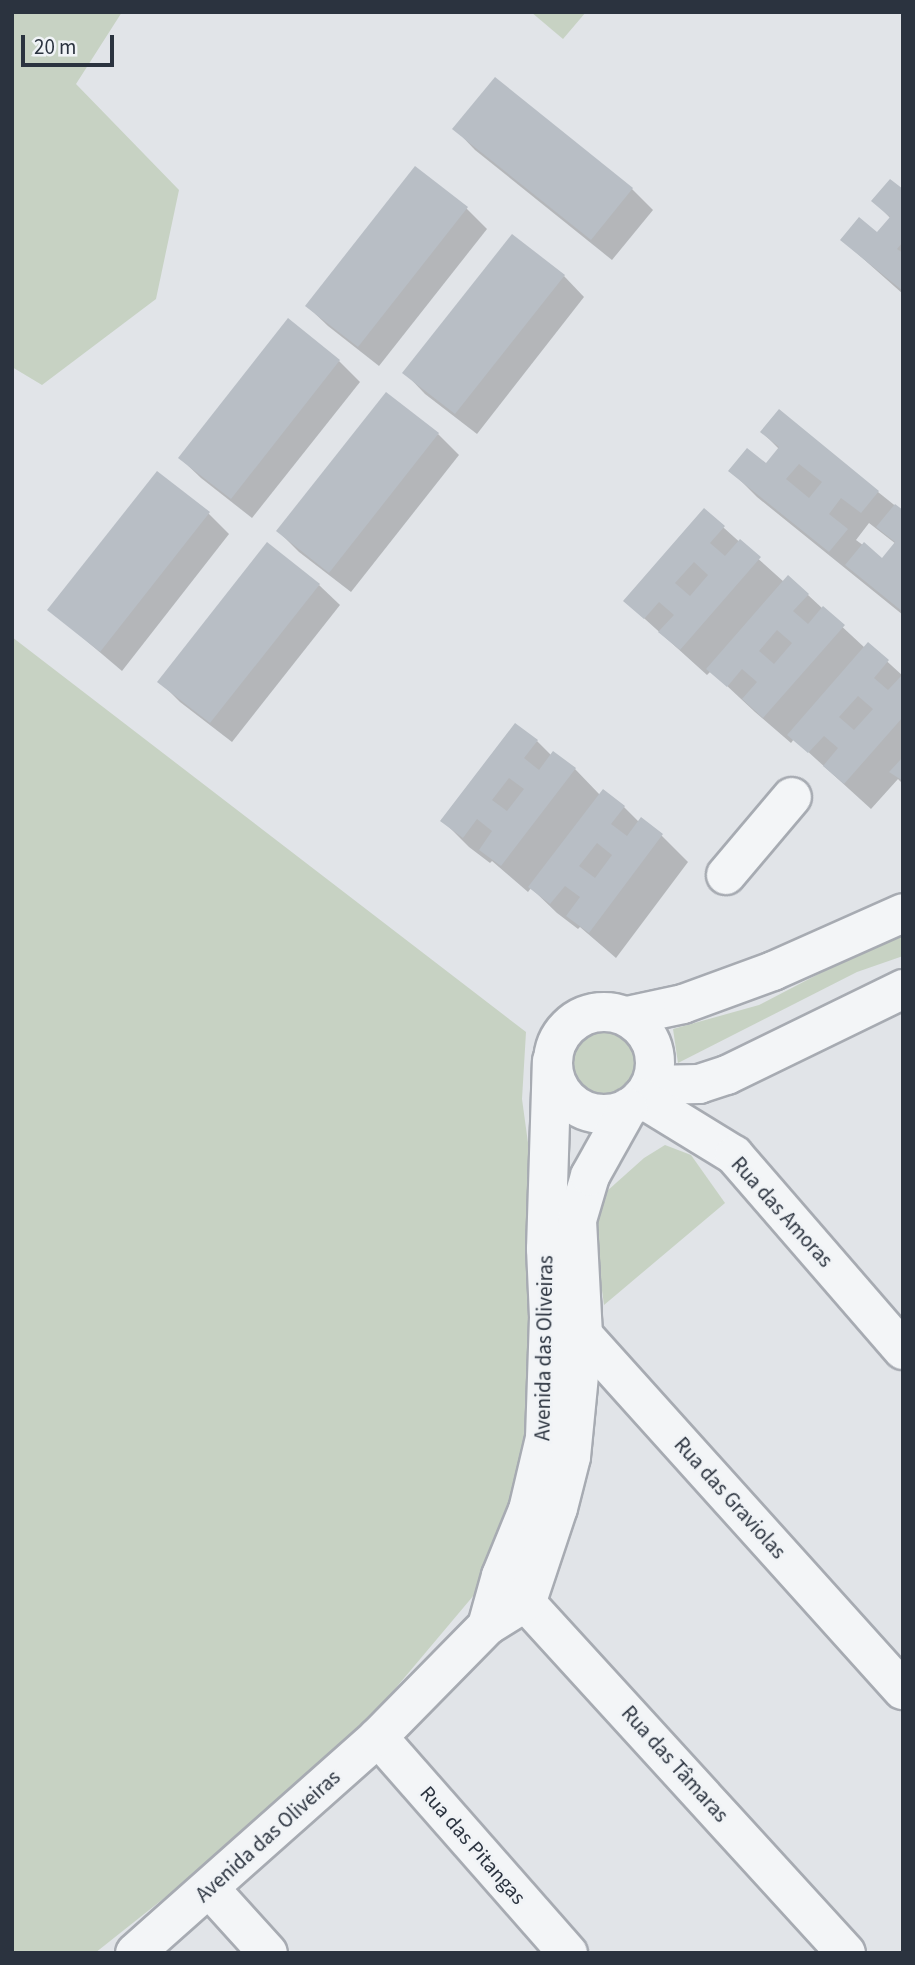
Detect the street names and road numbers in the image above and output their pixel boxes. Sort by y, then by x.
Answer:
street label: Rua das Amoras [726,1152,838,1272]
street label: Avenida das Oliveiras [530,1255,558,1441]
street label: Rua das Graviolas [669,1432,791,1564]
street label: Rua das Tâmaras [616,1701,734,1827]
street label: Avenida das Oliveiras [191,1765,345,1907]
street label: Rua das Pitangas [415,1781,531,1909]

